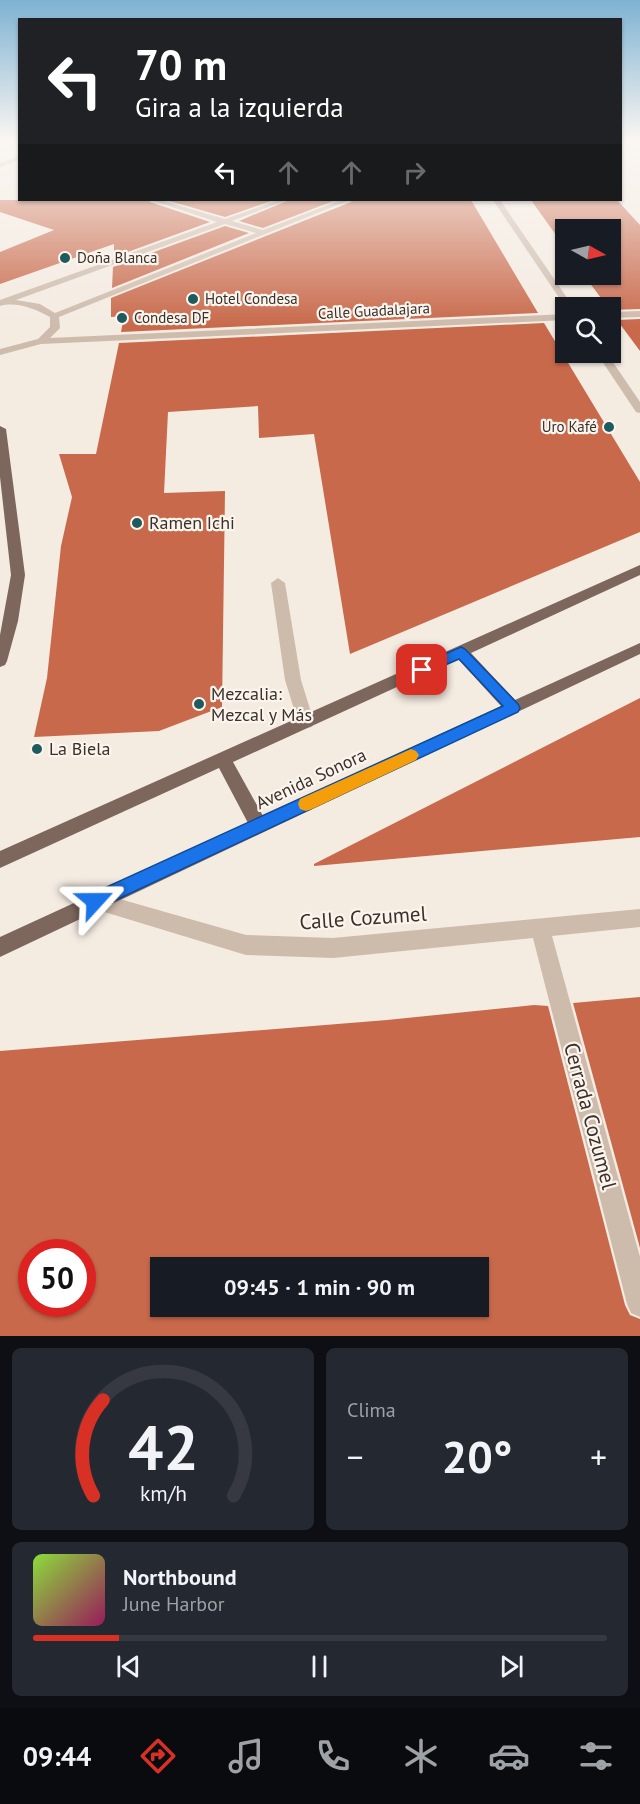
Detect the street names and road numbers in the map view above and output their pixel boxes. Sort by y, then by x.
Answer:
street label: Calle Guadalajara [317,298,430,323]
street label: Avenida Sonora [252,743,370,814]
street label: Calle Cozumel [299,900,427,935]
street label: Cerrada Cozumel [558,1040,623,1192]

